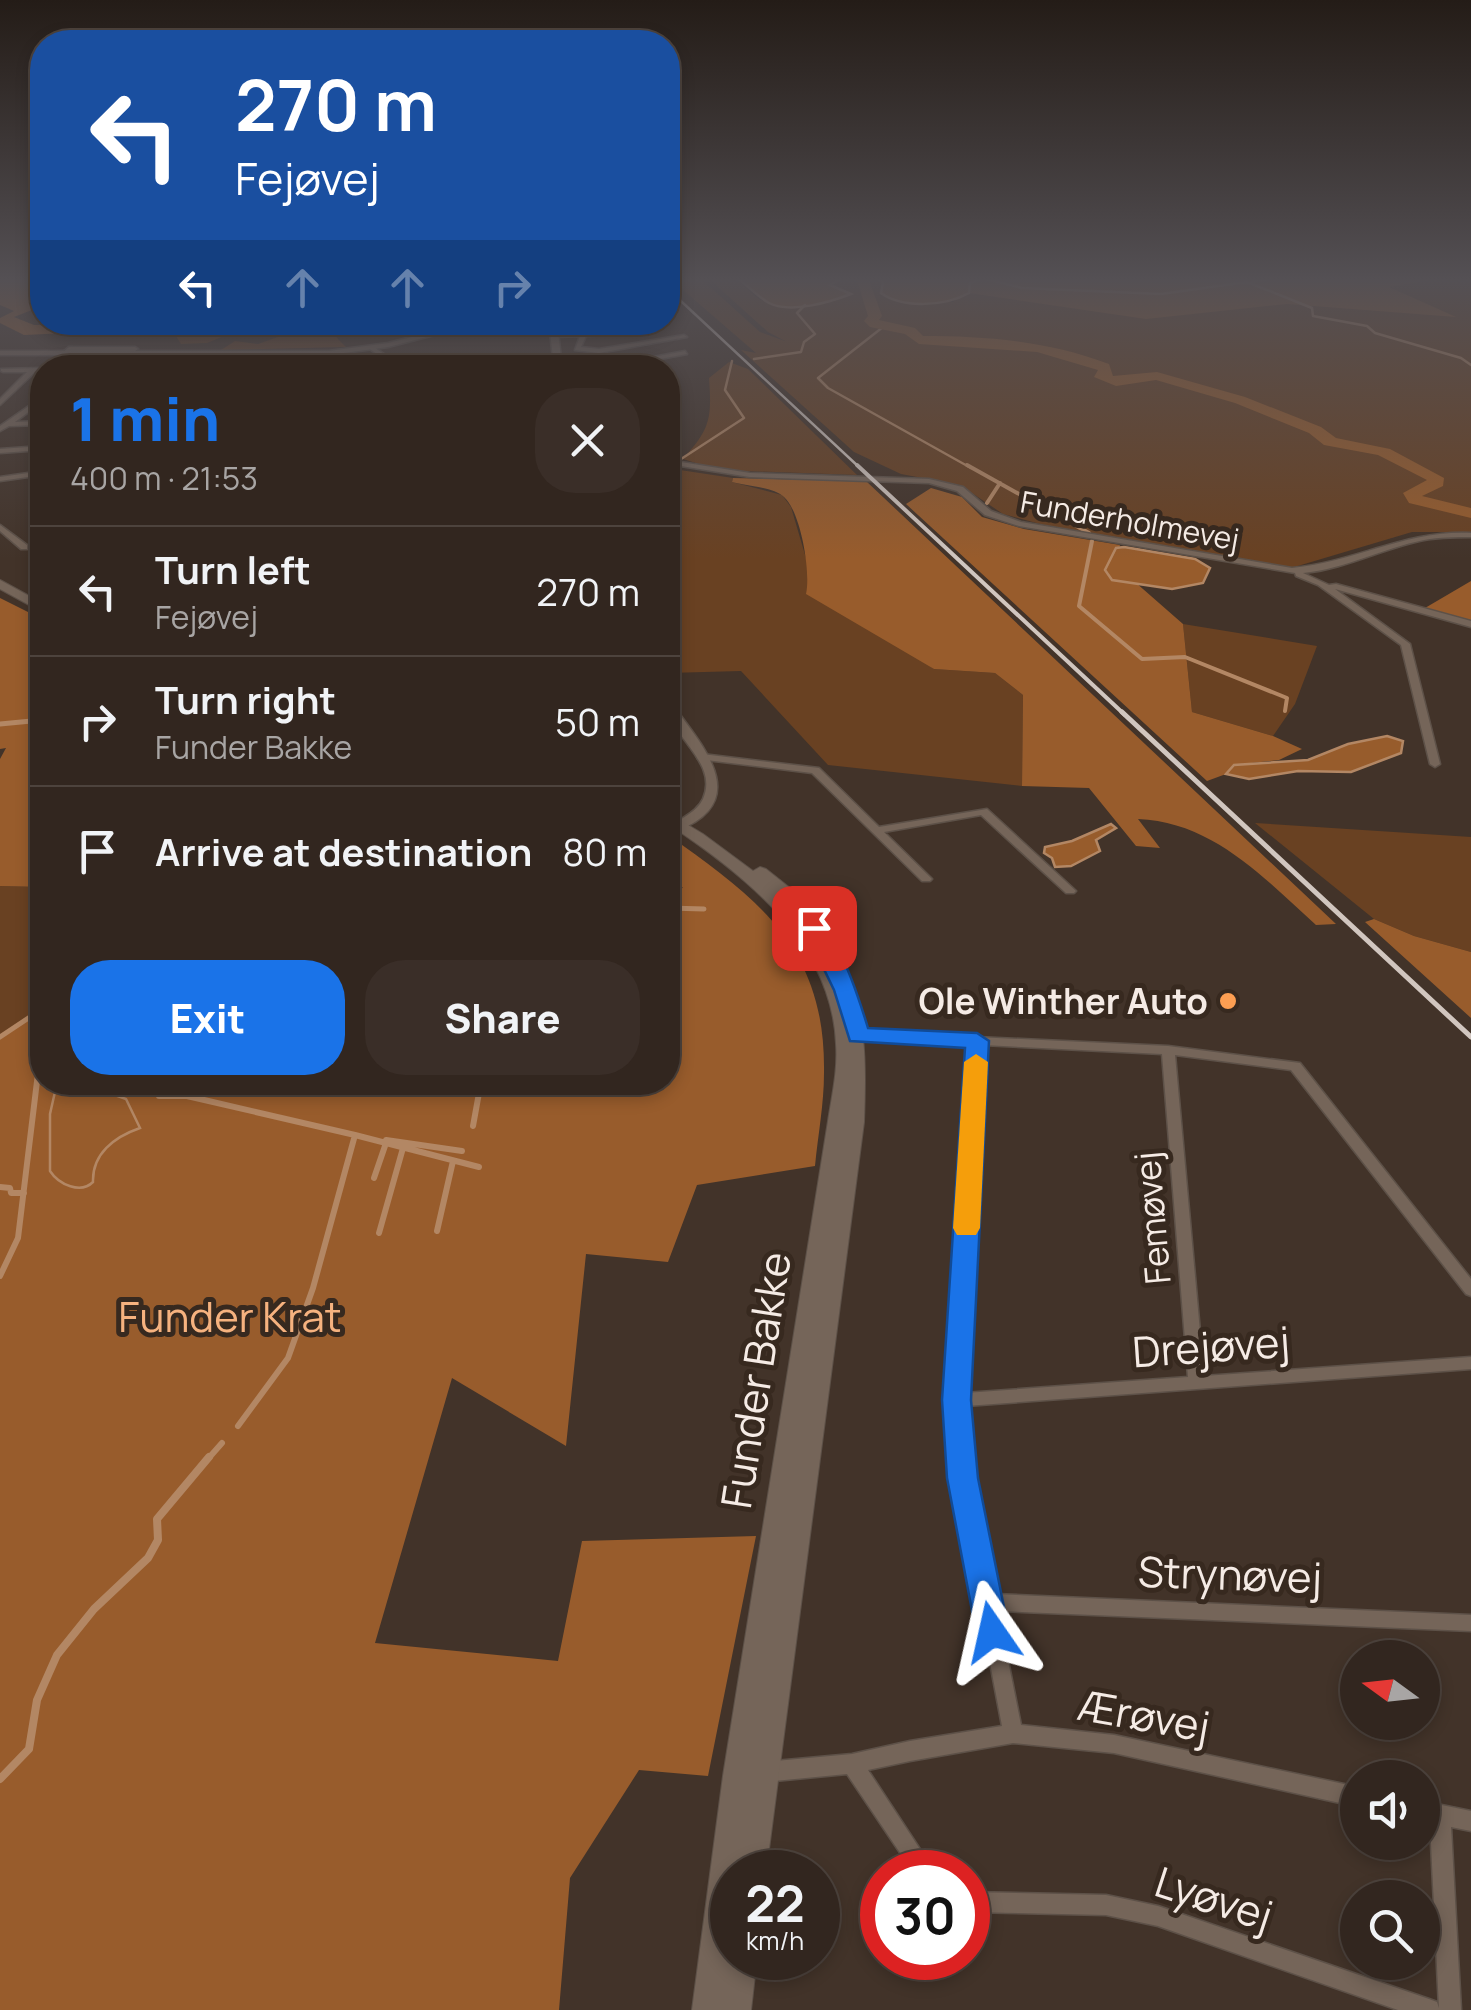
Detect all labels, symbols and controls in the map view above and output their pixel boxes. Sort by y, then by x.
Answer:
text: 270 m [235,56,437,152]
icon: left [70,70,200,200]
text: Fejøvej [235,147,380,209]
icon: left [170,260,225,315]
icon: ahead [275,260,330,315]
icon: ahead [380,260,435,315]
icon: right [485,260,540,315]
text: 1 min [70,377,220,459]
button: close [535,388,640,493]
text: 400 m · 21:53 [70,456,258,500]
street label: Funderholmevej [1017,481,1243,559]
text: Turn left [155,543,311,595]
icon: left [70,564,125,619]
text: 270 m [536,565,640,617]
text: Fejøvej [155,595,258,639]
text: Turn right [155,673,336,725]
icon: right [70,694,125,749]
text: 50 m [555,695,640,747]
text: Funder Bakke [155,725,352,769]
icon: arrive [70,824,125,879]
text: Arrive at destination [155,825,532,877]
text: 80 m [562,825,647,877]
pin [772,886,857,971]
icon: arrive [787,901,842,956]
button: Exit [70,960,345,1075]
button: Share [365,960,640,1075]
place label: Ole Winther Auto [918,977,1208,1025]
marker: Ole Winther Auto [1217,990,1239,1012]
street label: Femøvej [1122,1150,1182,1286]
street label: Funder Bakke [706,1248,804,1512]
park label: Funder Krat [118,1287,342,1345]
street label: Drejøvej [1130,1312,1292,1380]
street label: Strynøvej [1137,1542,1323,1606]
position arrow [940,1580,1044,1684]
north arrow [1340,1640,1440,1740]
map controls [1340,1640,1440,1980]
street label: Ærøvej [1074,1675,1214,1755]
button: sound [1340,1760,1440,1860]
speed limit sign: 30 [860,1850,990,1980]
street label: Lyøvej [1148,1852,1280,1944]
text: 22 [745,1869,805,1937]
button: search [1340,1880,1440,1980]
text: km/h [746,1923,804,1958]

